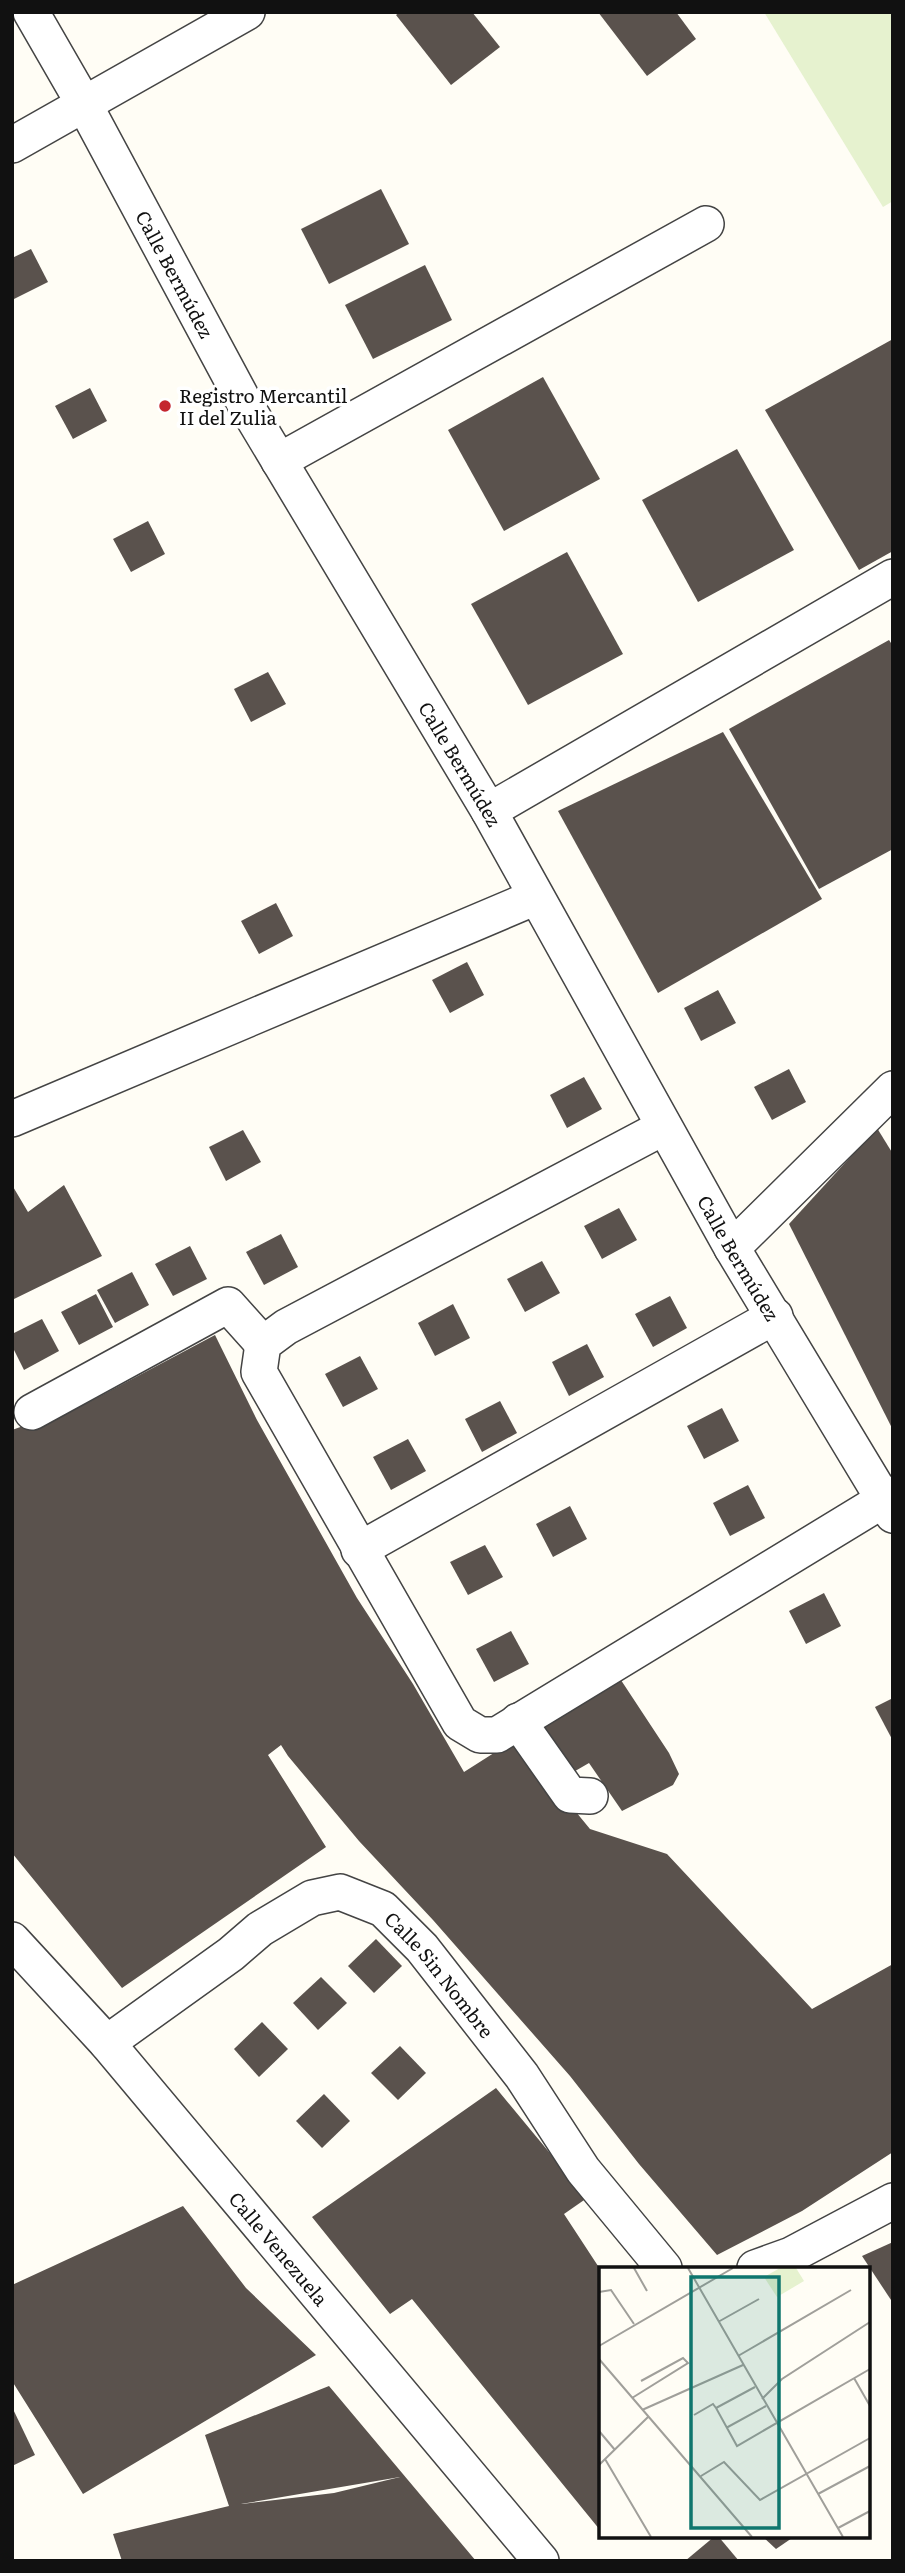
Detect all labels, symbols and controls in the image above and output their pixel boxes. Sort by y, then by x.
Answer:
street label: Calle Bermúdez [129,205,221,343]
place label: Registro Mercantil II del Zulia [179,381,347,431]
marker: Registro Mercantil II del Zulia [157,398,173,414]
street label: Calle Bermúdez [412,696,509,831]
street label: Calle Bermúdez [691,1190,787,1326]
street label: Calle Sin Nombre [379,1905,501,2044]
street label: Calle Venezuela [223,2185,336,2312]
inset map [599,2267,870,2538]

